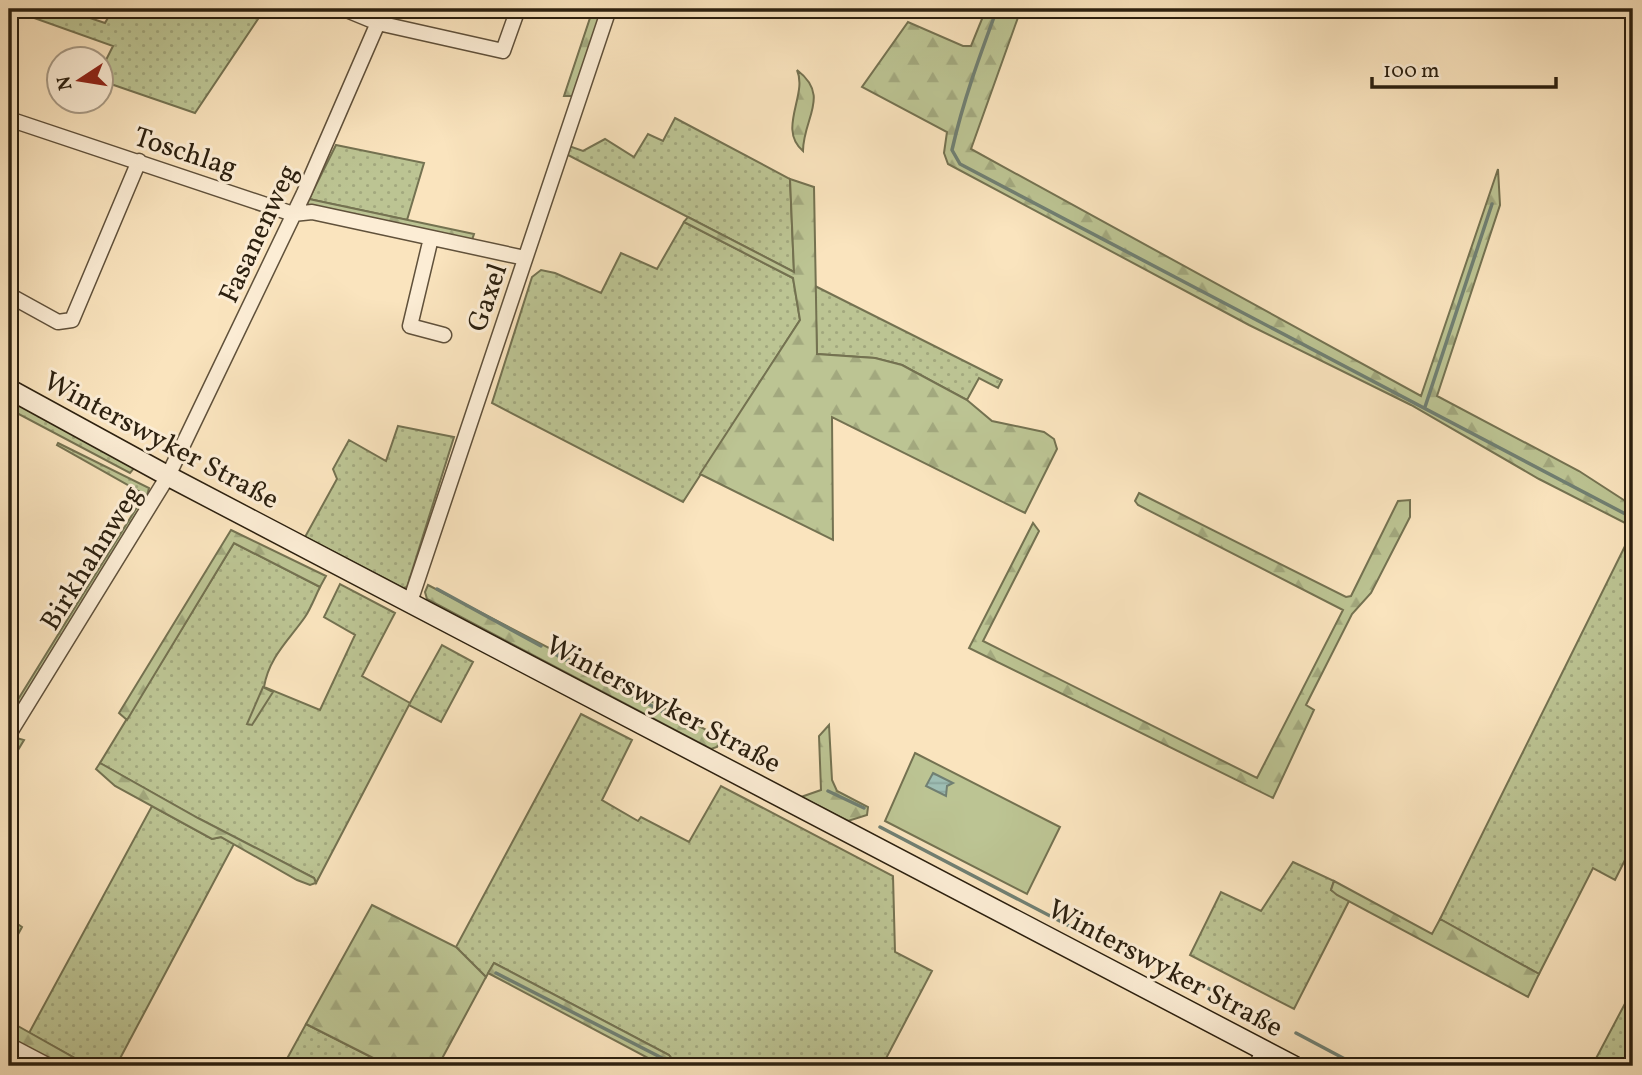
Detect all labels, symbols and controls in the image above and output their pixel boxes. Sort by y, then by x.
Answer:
north arrow [46,46,116,116]
scale bar [1372,46,1556,90]
text: 100 m [1383,57,1440,86]
text: N [51,73,79,93]
street label: Toschlag [129,118,242,188]
street label: Fasanenweg [210,158,308,310]
street label: Gaxel [459,258,518,337]
street label: Winterswyker Straße [36,363,285,520]
street label: Birkhahnweg [32,478,152,639]
street label: Winterswyker Straße [538,627,787,784]
street label: Winterswyker Straße [1040,891,1289,1048]

